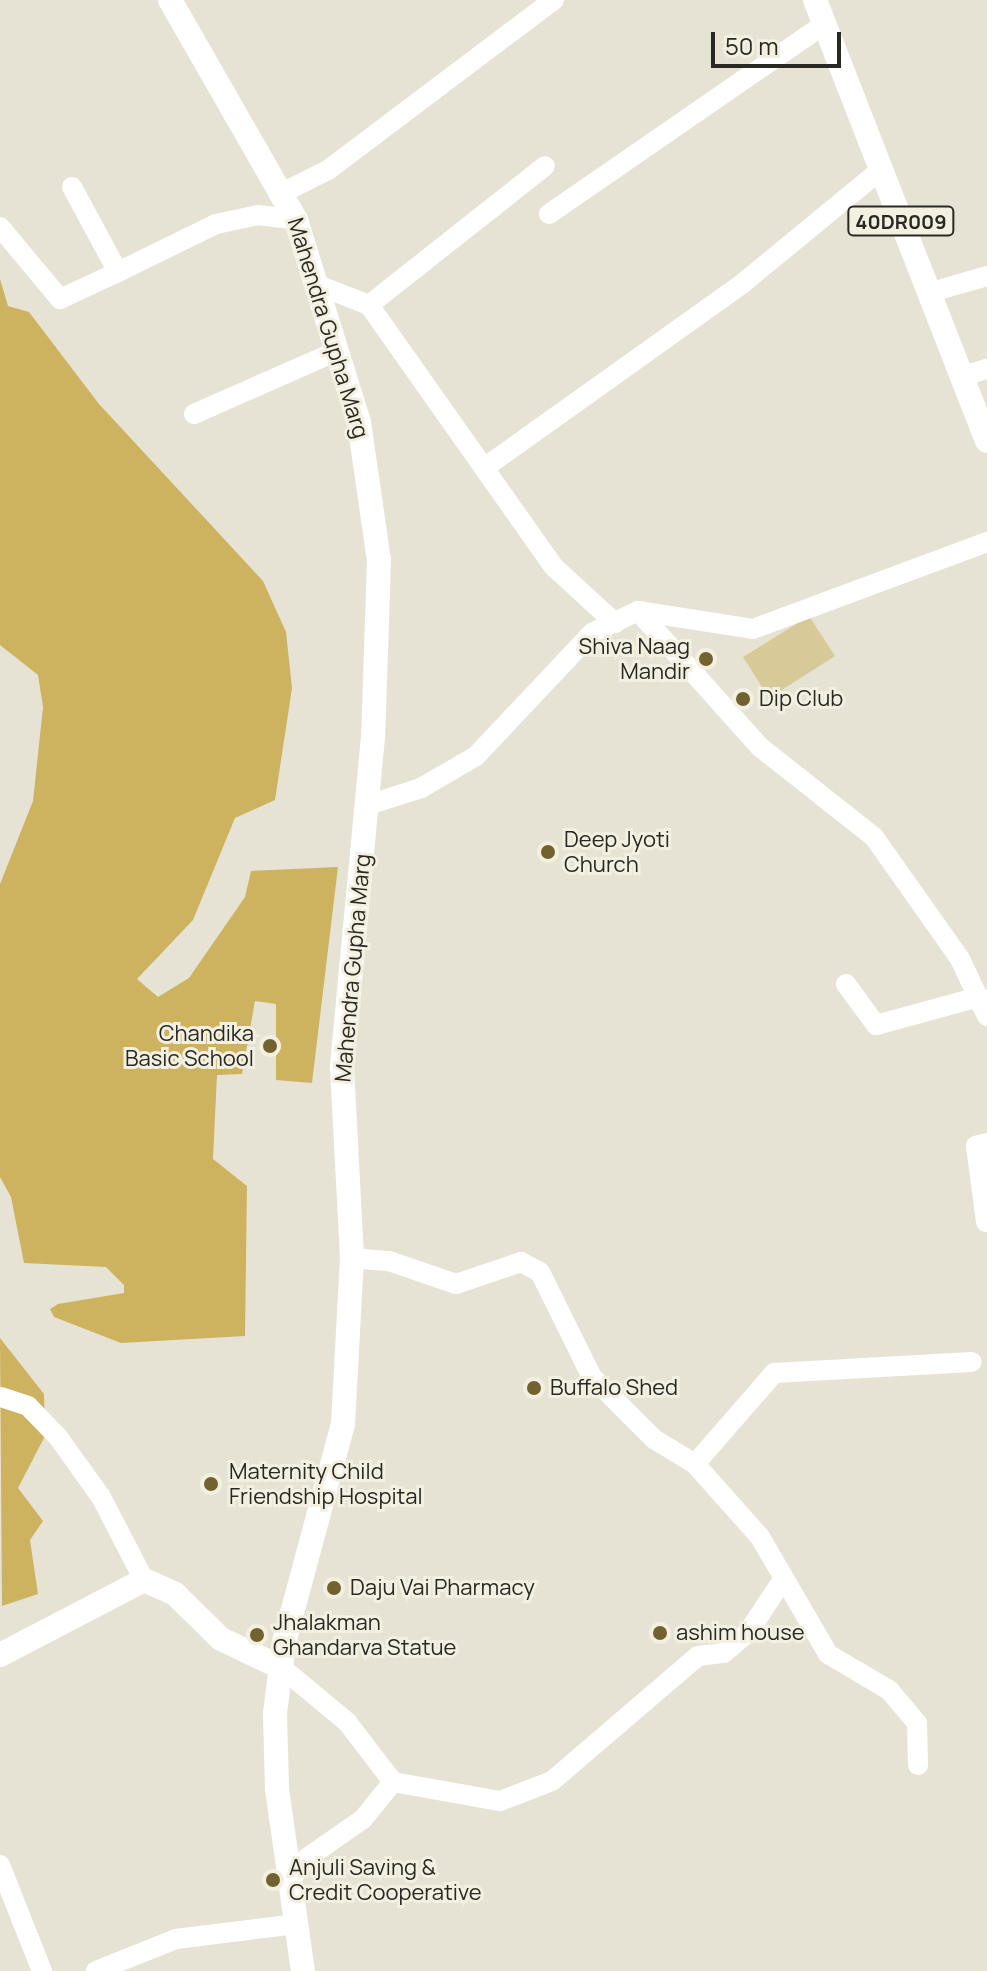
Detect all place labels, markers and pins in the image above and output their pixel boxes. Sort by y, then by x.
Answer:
place label: Shiva Naag Mandir [579,633,690,684]
marker: Shiva Naag Mandir [697,650,715,668]
place label: Dip Club [759,686,843,712]
marker: Dip Club [734,690,752,708]
place label: Deep Jyoti Church [564,826,670,878]
marker: Deep Jyoti Church [539,843,557,861]
place label: Chandika Basic School [125,1020,254,1072]
marker: Chandika Basic School [261,1037,279,1055]
place label: Buffalo Shed [550,1375,678,1401]
marker: Buffalo Shed [525,1379,543,1397]
place label: Maternity Child Friendship Hospital [229,1458,423,1510]
marker: Maternity Child Friendship Hospital [200,1473,222,1495]
place label: Daju Vai Pharmacy [350,1575,535,1601]
marker: Daju Vai Pharmacy [325,1579,343,1597]
place label: Jhalakman Ghandarva Statue [273,1609,456,1660]
place label: ashim house [676,1620,805,1646]
marker: ashim house [651,1624,669,1642]
marker: Jhalakman Ghandarva Statue [248,1626,266,1644]
place label: Anjuli Saving & Credit Cooperative [289,1854,482,1906]
marker: Anjuli Saving & Credit Cooperative [264,1871,282,1889]

